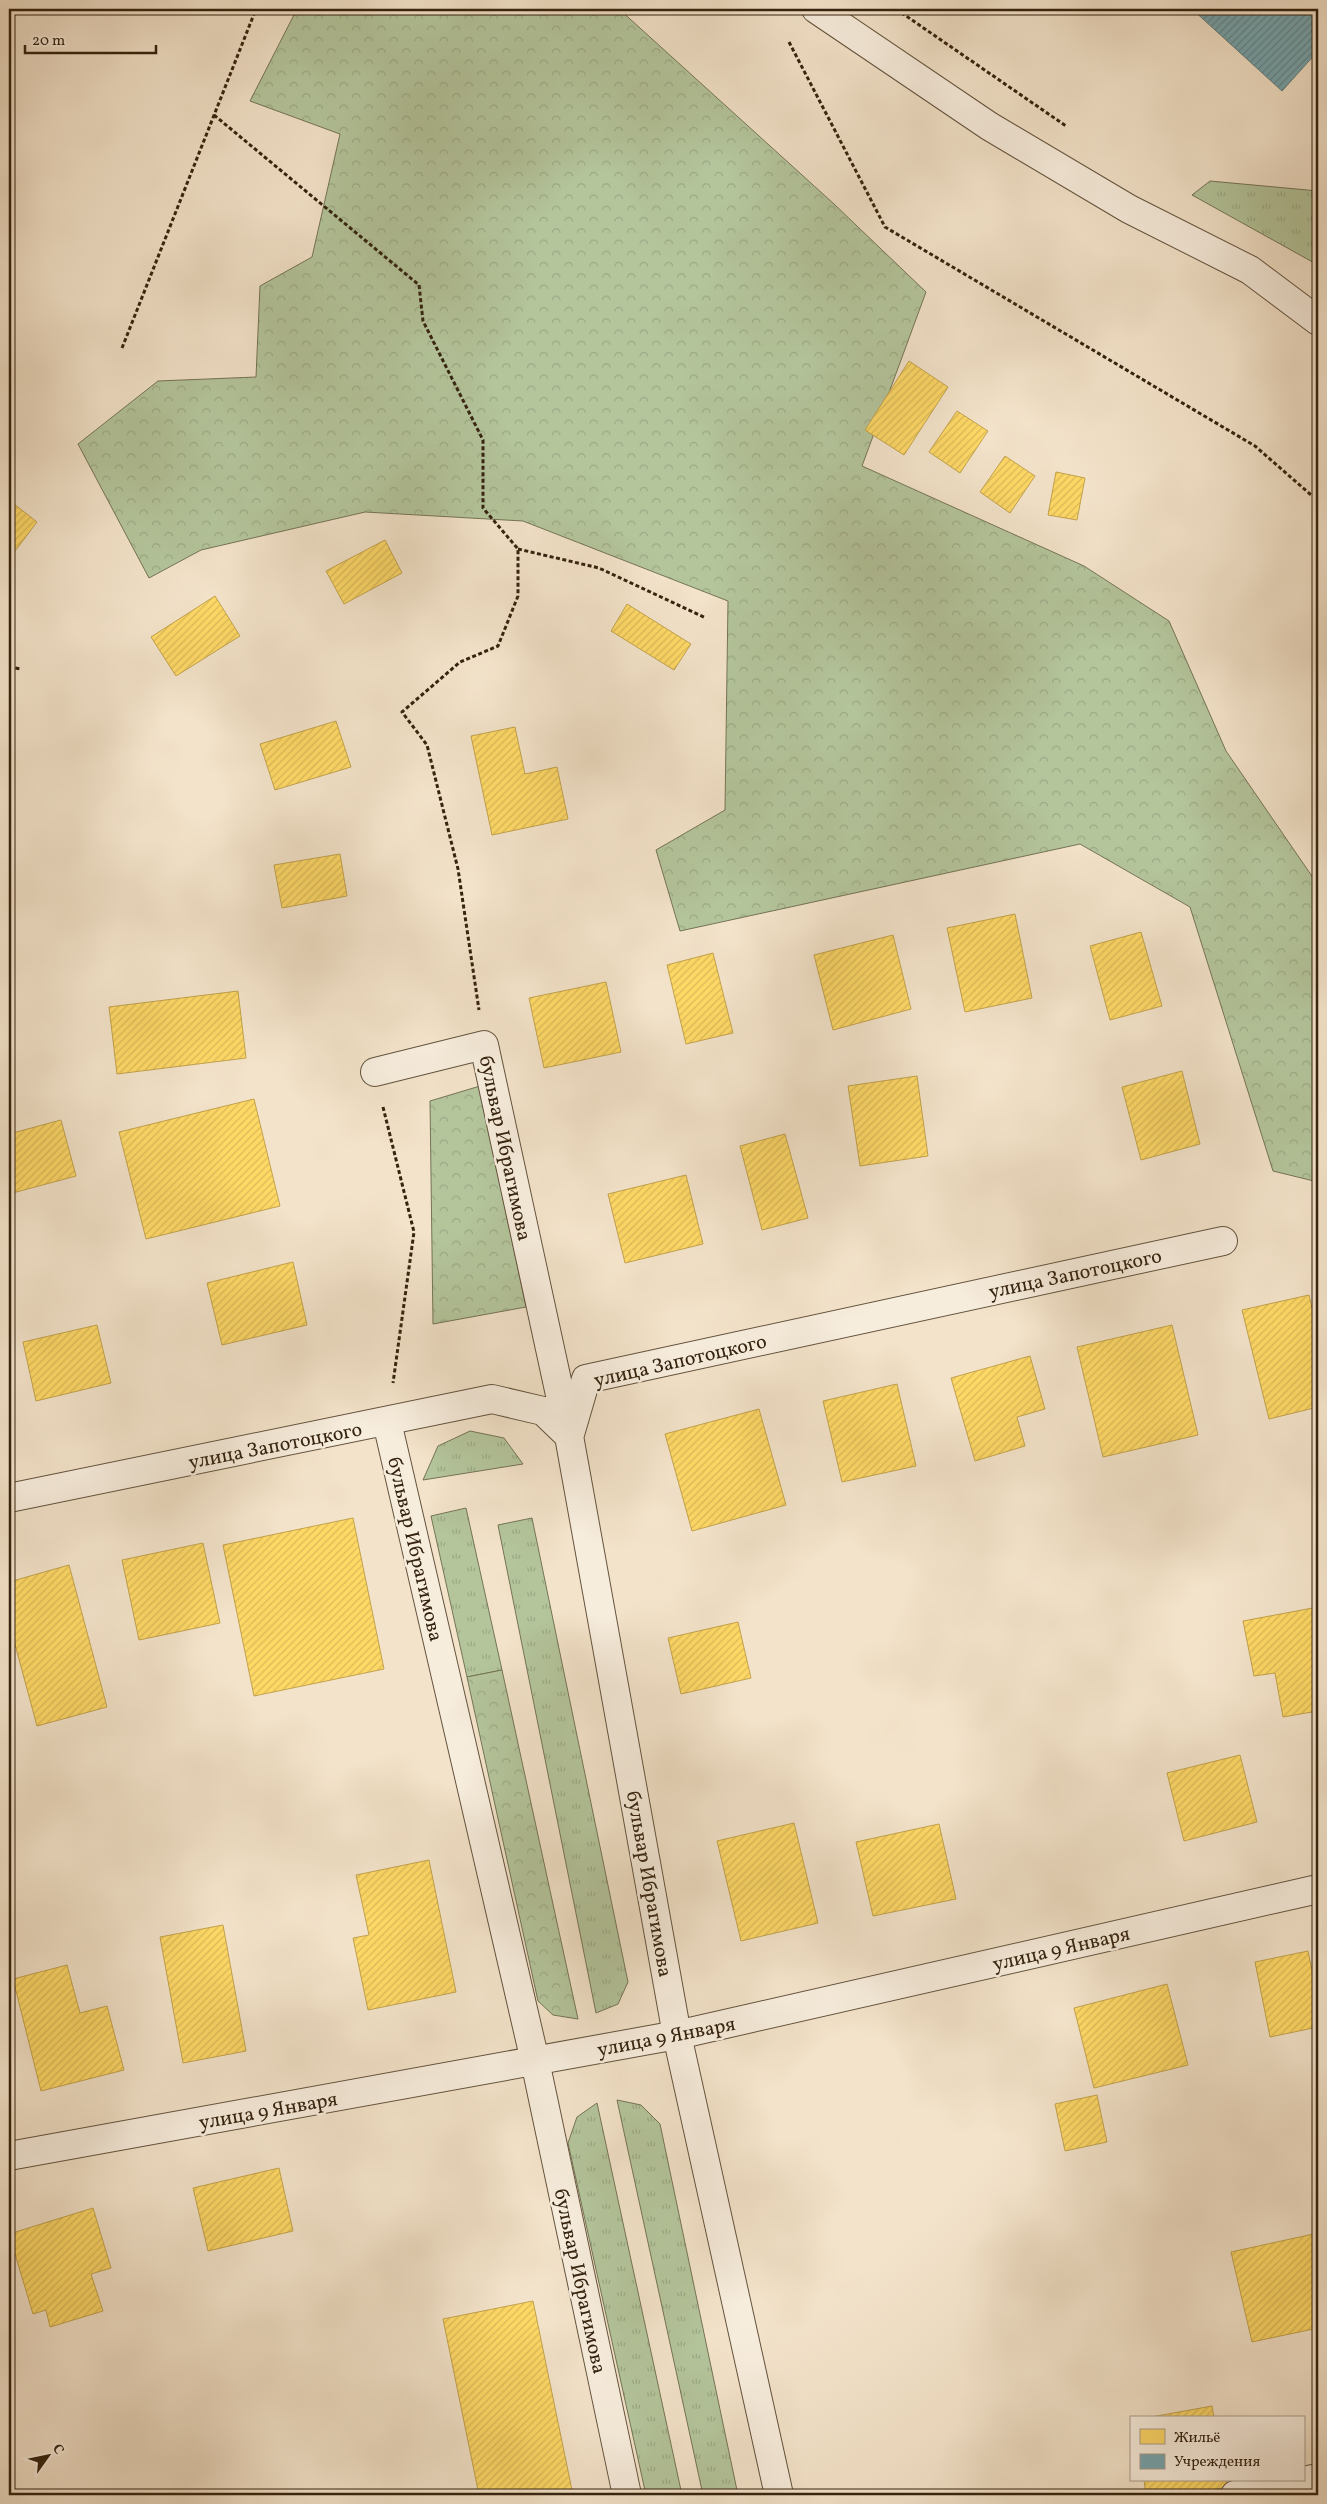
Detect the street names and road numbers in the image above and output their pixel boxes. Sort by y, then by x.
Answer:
street label: бульвар Ибрагимова [471,1053,537,1244]
street label: улица Запотоцкого [986,1243,1165,1307]
street label: улица Запотоцкого [591,1328,770,1395]
street label: улица Запотоцкого [186,1416,365,1478]
street label: бульвар Ибрагимова [379,1454,449,1645]
street label: бульвар Ибрагимова [618,1789,678,1980]
street label: улица 9 Января [990,1921,1133,1979]
street label: улица 9 Января [595,2011,738,2065]
street label: улица 9 Января [197,2086,340,2138]
street label: бульвар Ибрагимова [546,2186,612,2377]

